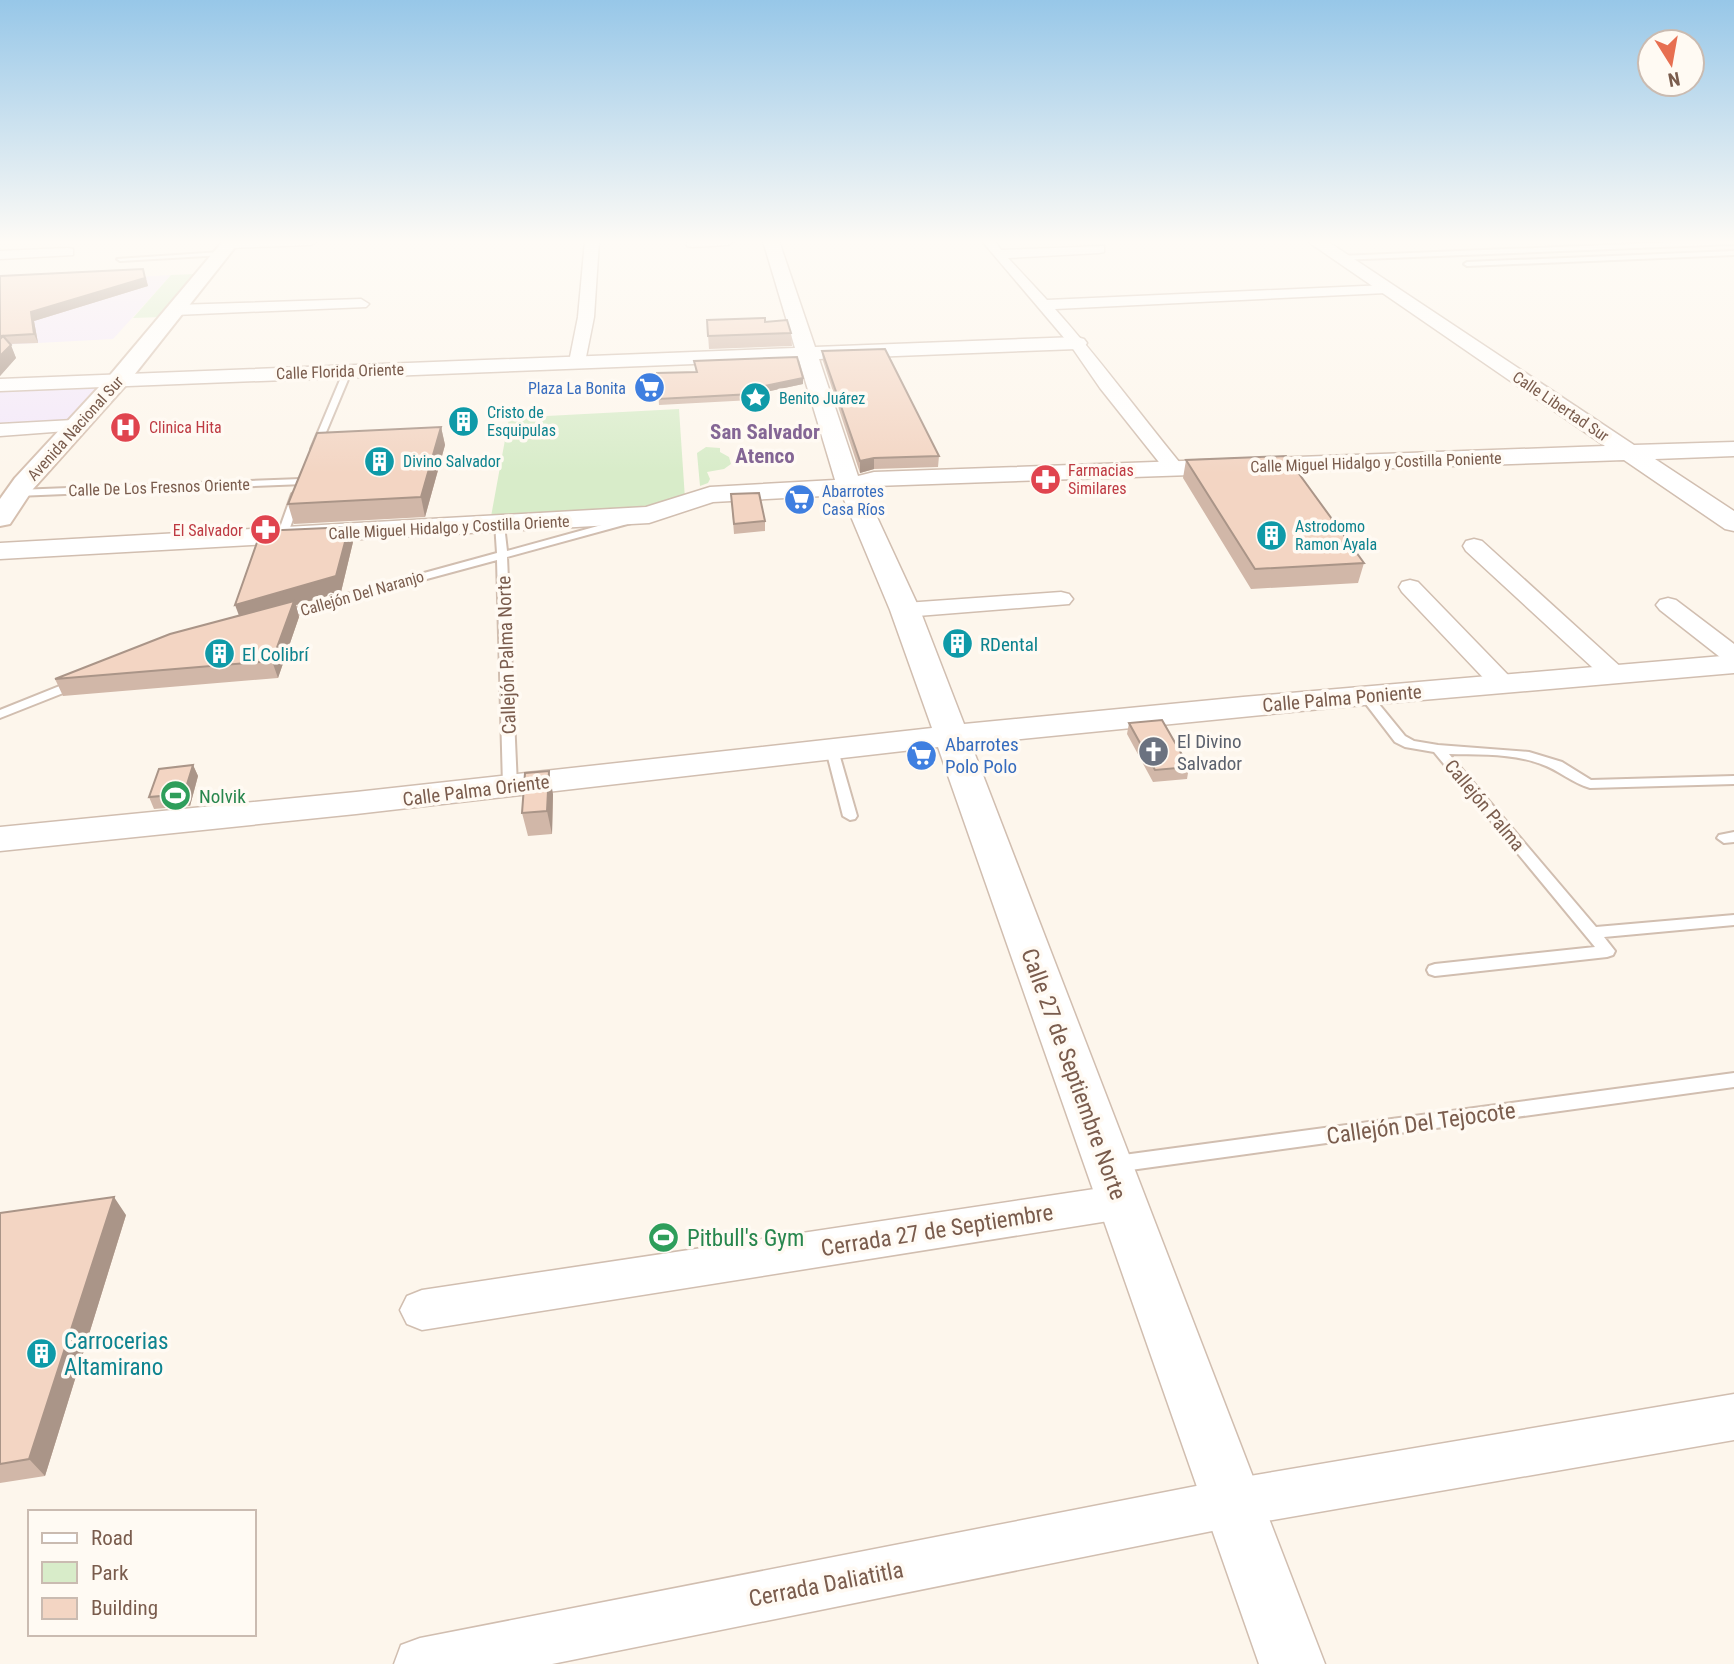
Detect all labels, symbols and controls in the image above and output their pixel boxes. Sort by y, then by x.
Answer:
north arrow [1636,28,1706,98]
text: N [1666,67,1682,92]
street label: Calle Florida Oriente [276,360,404,383]
street label: Calle Libertad Sur [1509,367,1613,446]
supermarket icon: Plaza La Bonita [632,371,666,405]
street label: Avenida Nacional Sur [23,372,127,485]
place label: Plaza La Bonita [528,379,626,398]
place icon: Benito Juárez [739,381,773,415]
place label: Benito Juárez [779,389,865,408]
place label: Cristo de Esquipulas [487,403,556,440]
building icon: Cristo de Esquipulas [447,404,481,438]
hospital icon: Clinica Hita [109,410,143,444]
place label: Clinica Hita [149,418,222,437]
district label: San Salvador Atenco [710,420,820,468]
building icon: Divino Salvador [363,444,397,478]
street label: Calle Miguel Hidalgo y Costilla Poniente [1250,449,1502,476]
place label: Divino Salvador [403,452,501,471]
place label: Farmacias Similares [1068,461,1134,498]
pharmacy icon: Farmacias Similares [1028,462,1062,496]
street label: Calle De Los Fresnos Oriente [68,475,250,500]
place label: Abarrotes Casa Ríos [822,482,885,519]
supermarket icon: Abarrotes Casa Ríos [782,483,816,517]
street label: Calle Miguel Hidalgo y Costilla Oriente [328,512,570,543]
pharmacy icon: El Salvador [249,513,283,547]
place label: Astrodomo Ramon Ayala [1295,517,1377,554]
building icon: Astrodomo Ramon Ayala [1255,518,1289,552]
place label: El Salvador [173,521,243,540]
street label: Callejón Del Naranjo [298,567,426,620]
street label: Callejón Palma Norte [492,575,521,735]
building icon: RDental [940,627,974,661]
place label: RDental [980,633,1038,656]
building icon: El Colibrí [202,637,236,671]
place label: El Colibrí [242,643,310,666]
street label: Calle Palma Poniente [1262,680,1423,717]
place label: El Divino Salvador [1177,730,1242,775]
place label: Abarrotes Polo Polo [945,733,1019,778]
church icon: El Divino Salvador [1137,735,1171,769]
supermarket icon: Abarrotes Polo Polo [905,738,939,772]
street label: Callejón Palma [1440,755,1529,856]
street label: Calle Palma Oriente [401,770,551,811]
sports icon: Nolvik [159,779,193,813]
place label: Nolvik [199,785,246,808]
street label: Calle 27 de Septiembre Norte [1015,945,1132,1204]
street label: Callejón Del Tejocote [1325,1097,1517,1150]
street label: Cerrada 27 de Septiembre [819,1199,1055,1262]
sports icon: Pitbull's Gym [647,1221,681,1255]
place label: Pitbull's Gym [687,1225,804,1252]
place label: Carrocerias Altamirano [64,1328,169,1381]
building icon: Carrocerias Altamirano [24,1337,58,1371]
legend [28,1510,256,1636]
text: Road [91,1526,133,1550]
street label: Cerrada Daliatitla [746,1556,906,1613]
text: Park [91,1561,129,1585]
text: Building [91,1596,158,1620]

